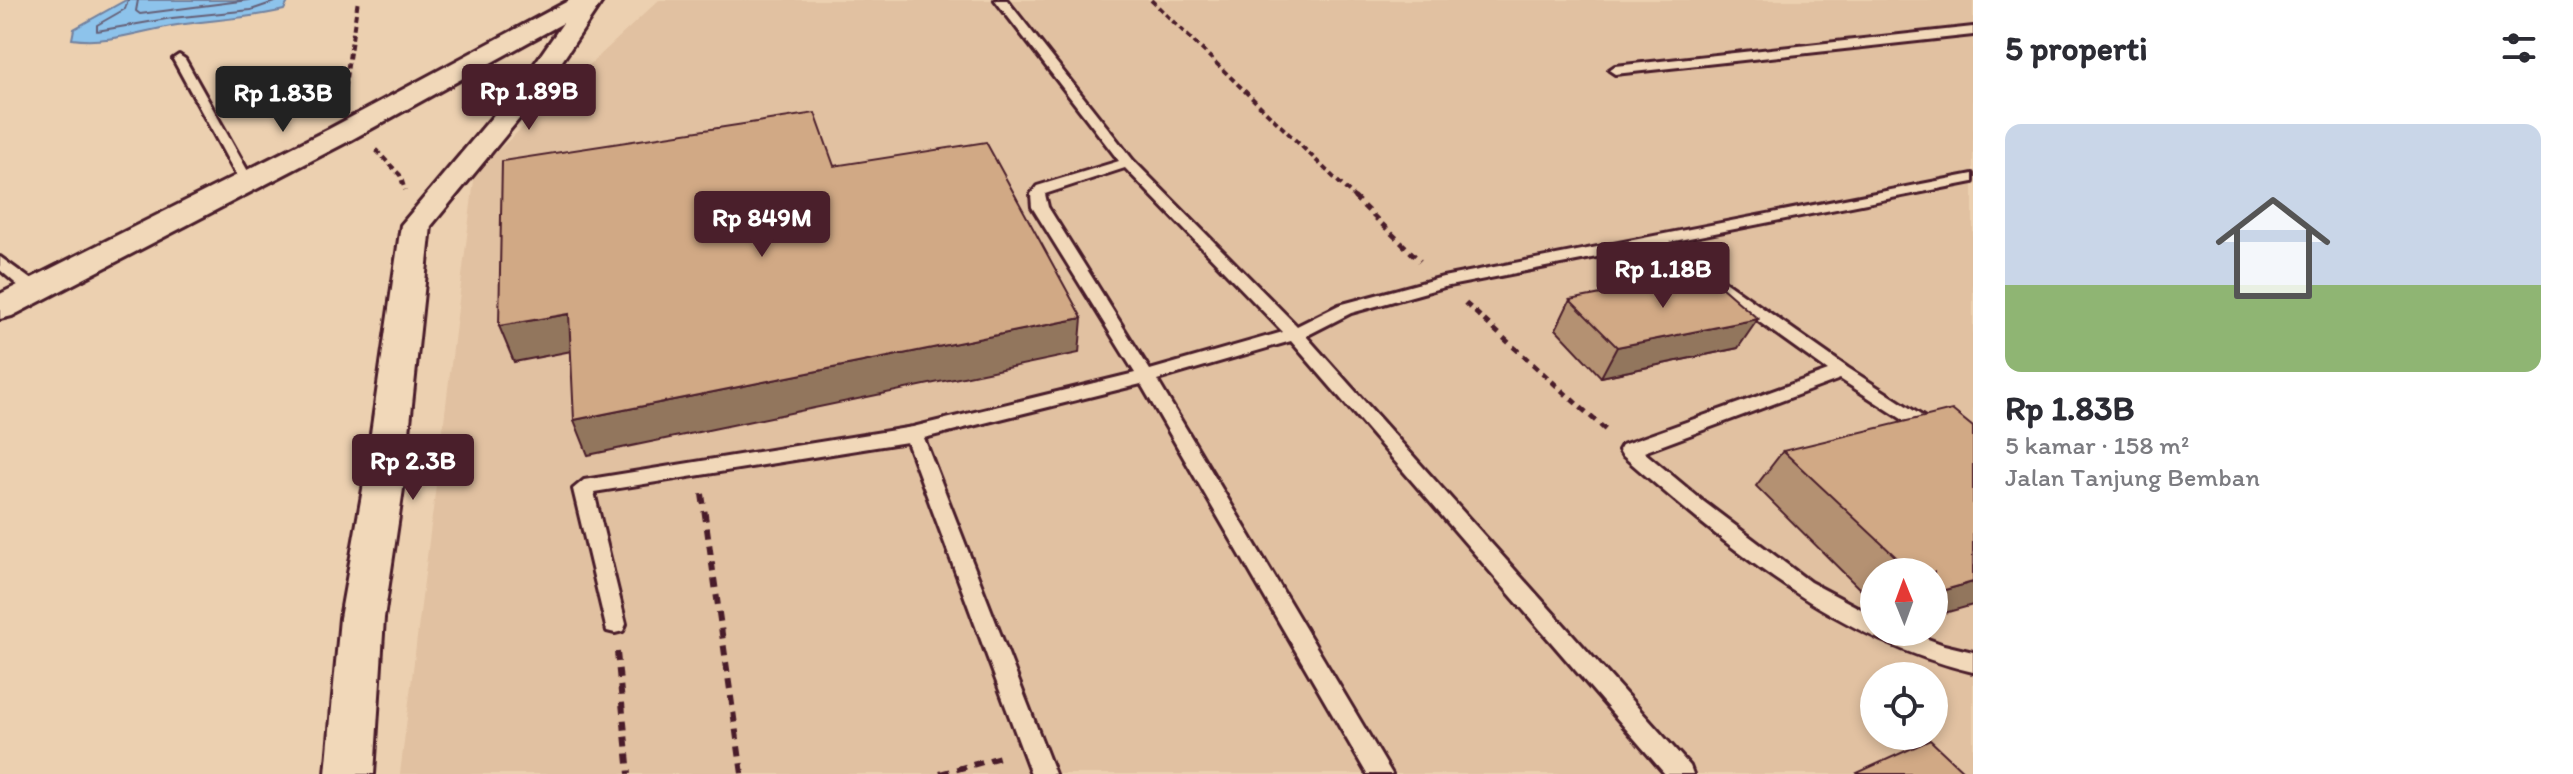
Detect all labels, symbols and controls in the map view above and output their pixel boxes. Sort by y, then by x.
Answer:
icon: filters [2497,26,2541,70]
text: 5 properti [2005,28,2148,69]
pin: Rp 1.89B [446,64,612,132]
pin: Rp 1.83B [200,66,366,134]
text: Rp 1.89B [480,74,578,106]
text: Rp 1.83B [234,76,332,108]
icon: home [2201,176,2345,320]
pin: Rp 849M [688,191,836,259]
text: Rp 849M [712,201,812,233]
pin: Rp 1.18B [1580,242,1746,310]
text: Rp 1.18B [1615,252,1711,284]
text: Rp 1.83B [2005,388,2134,429]
text: 5 kamar · 158 m² [2005,429,2189,461]
pin: Rp 2.3B [339,434,487,502]
text: Rp 2.3B [370,444,456,476]
text: Jalan Tanjung Bemban [2005,461,2260,493]
north arrow [1860,558,1948,646]
map controls [1860,558,1948,750]
button: locate [1860,662,1948,750]

